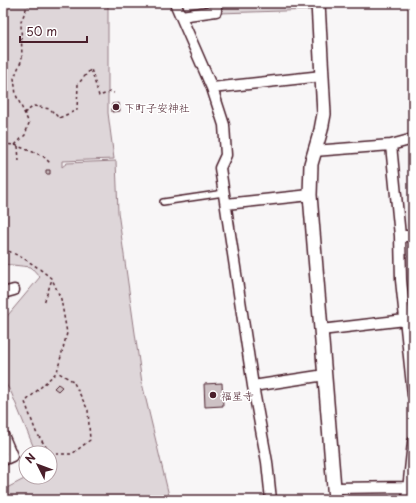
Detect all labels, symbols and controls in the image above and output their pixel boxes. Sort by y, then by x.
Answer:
scale bar [20,18,87,44]
text: 50 m [26,22,57,40]
place label: 下町子安神社 [124,99,190,116]
marker: 下町子安神社 [111,102,121,112]
place label: 福星寺 [221,387,254,404]
marker: 福星寺 [208,390,218,400]
north arrow [18,445,58,485]
text: N [21,449,40,467]

